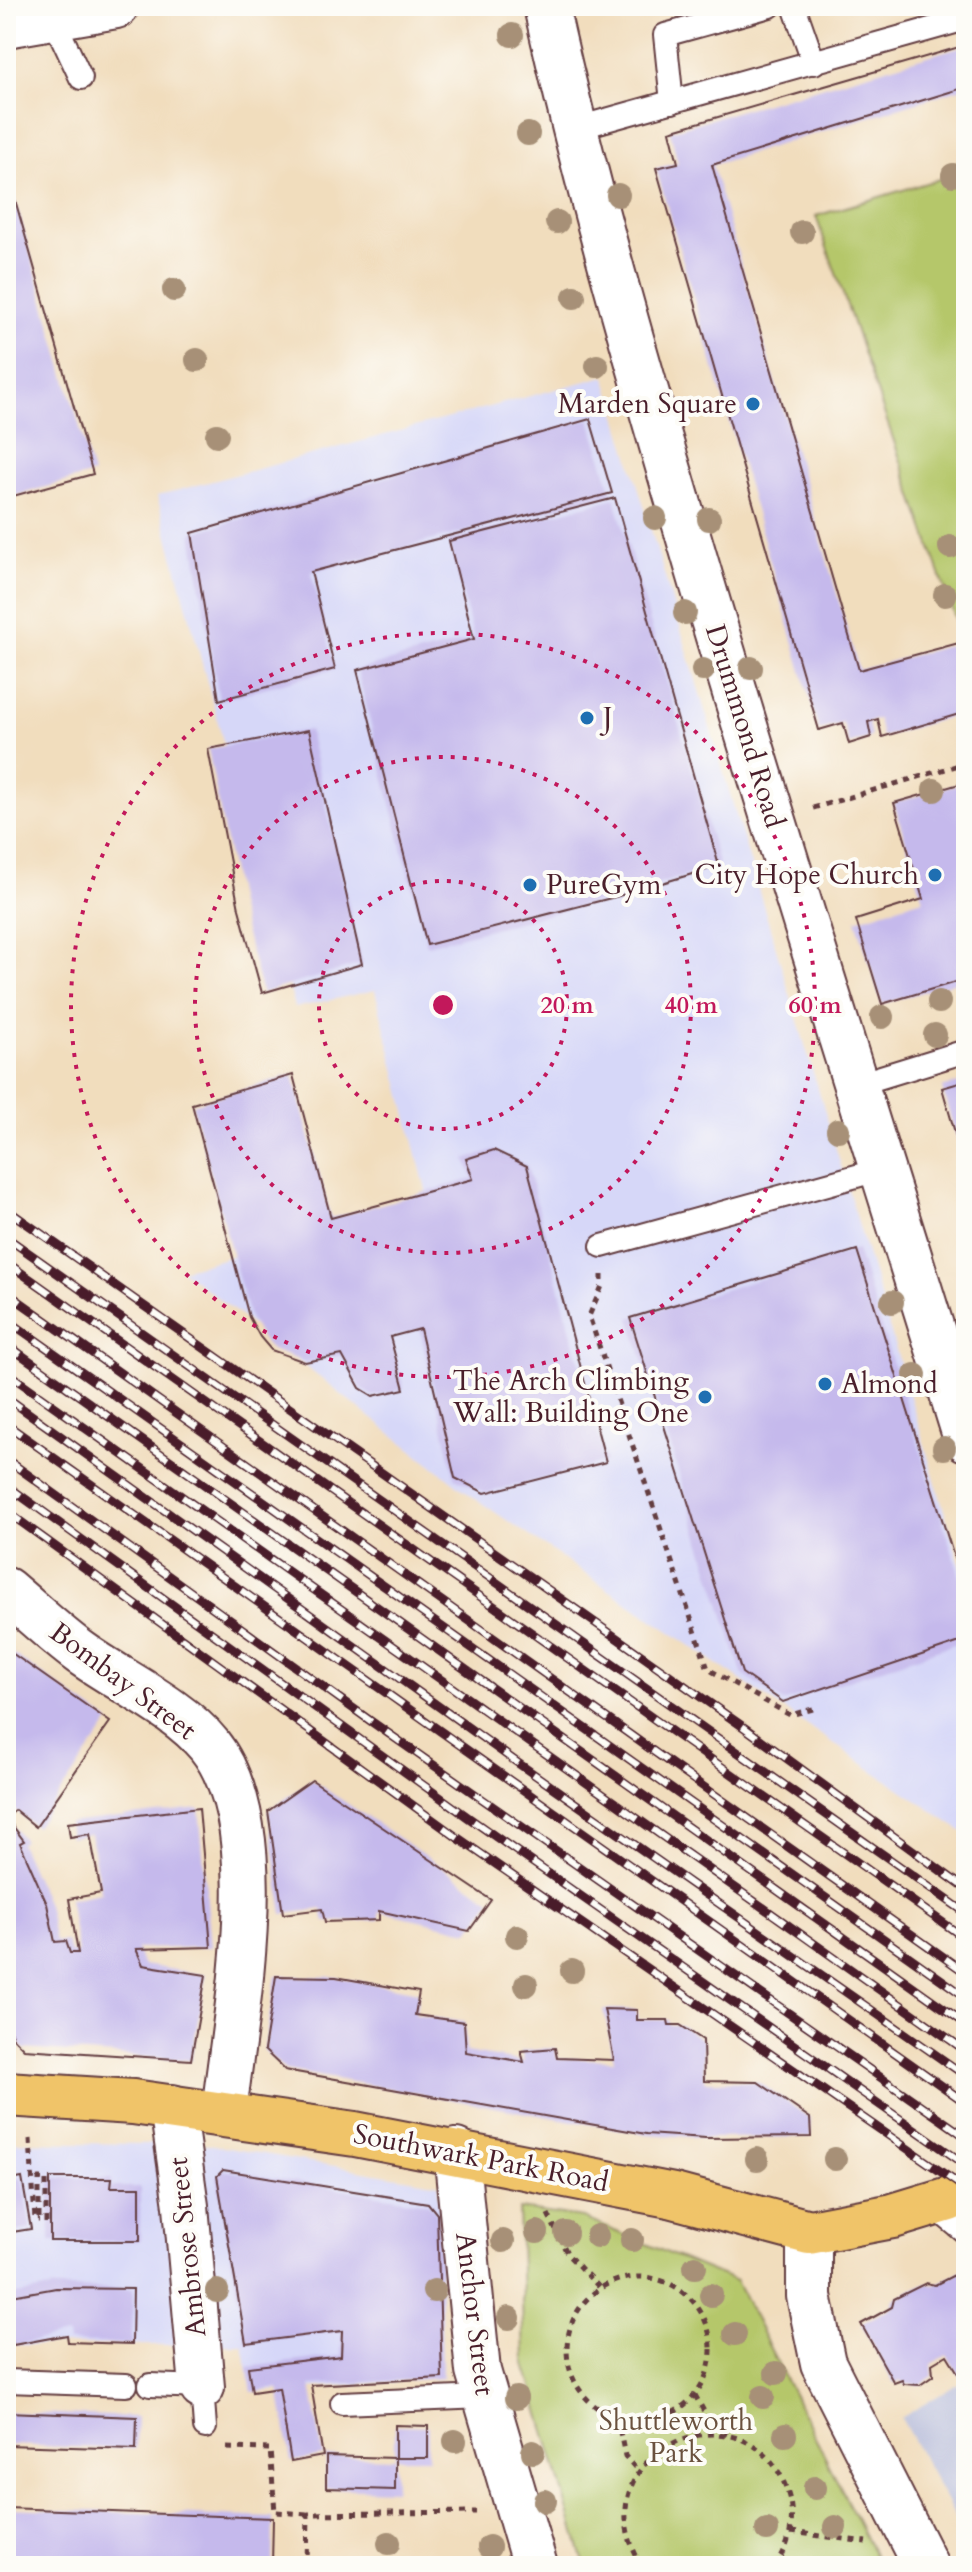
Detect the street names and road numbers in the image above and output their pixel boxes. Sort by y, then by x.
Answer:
street label: Drummond Road [696,620,794,832]
street label: Bombay Street [42,1613,204,1749]
street label: Southwark Park Road [350,2115,612,2201]
street label: Ambrose Street [159,2155,215,2339]
street label: Anchor Street [446,2230,504,2398]

